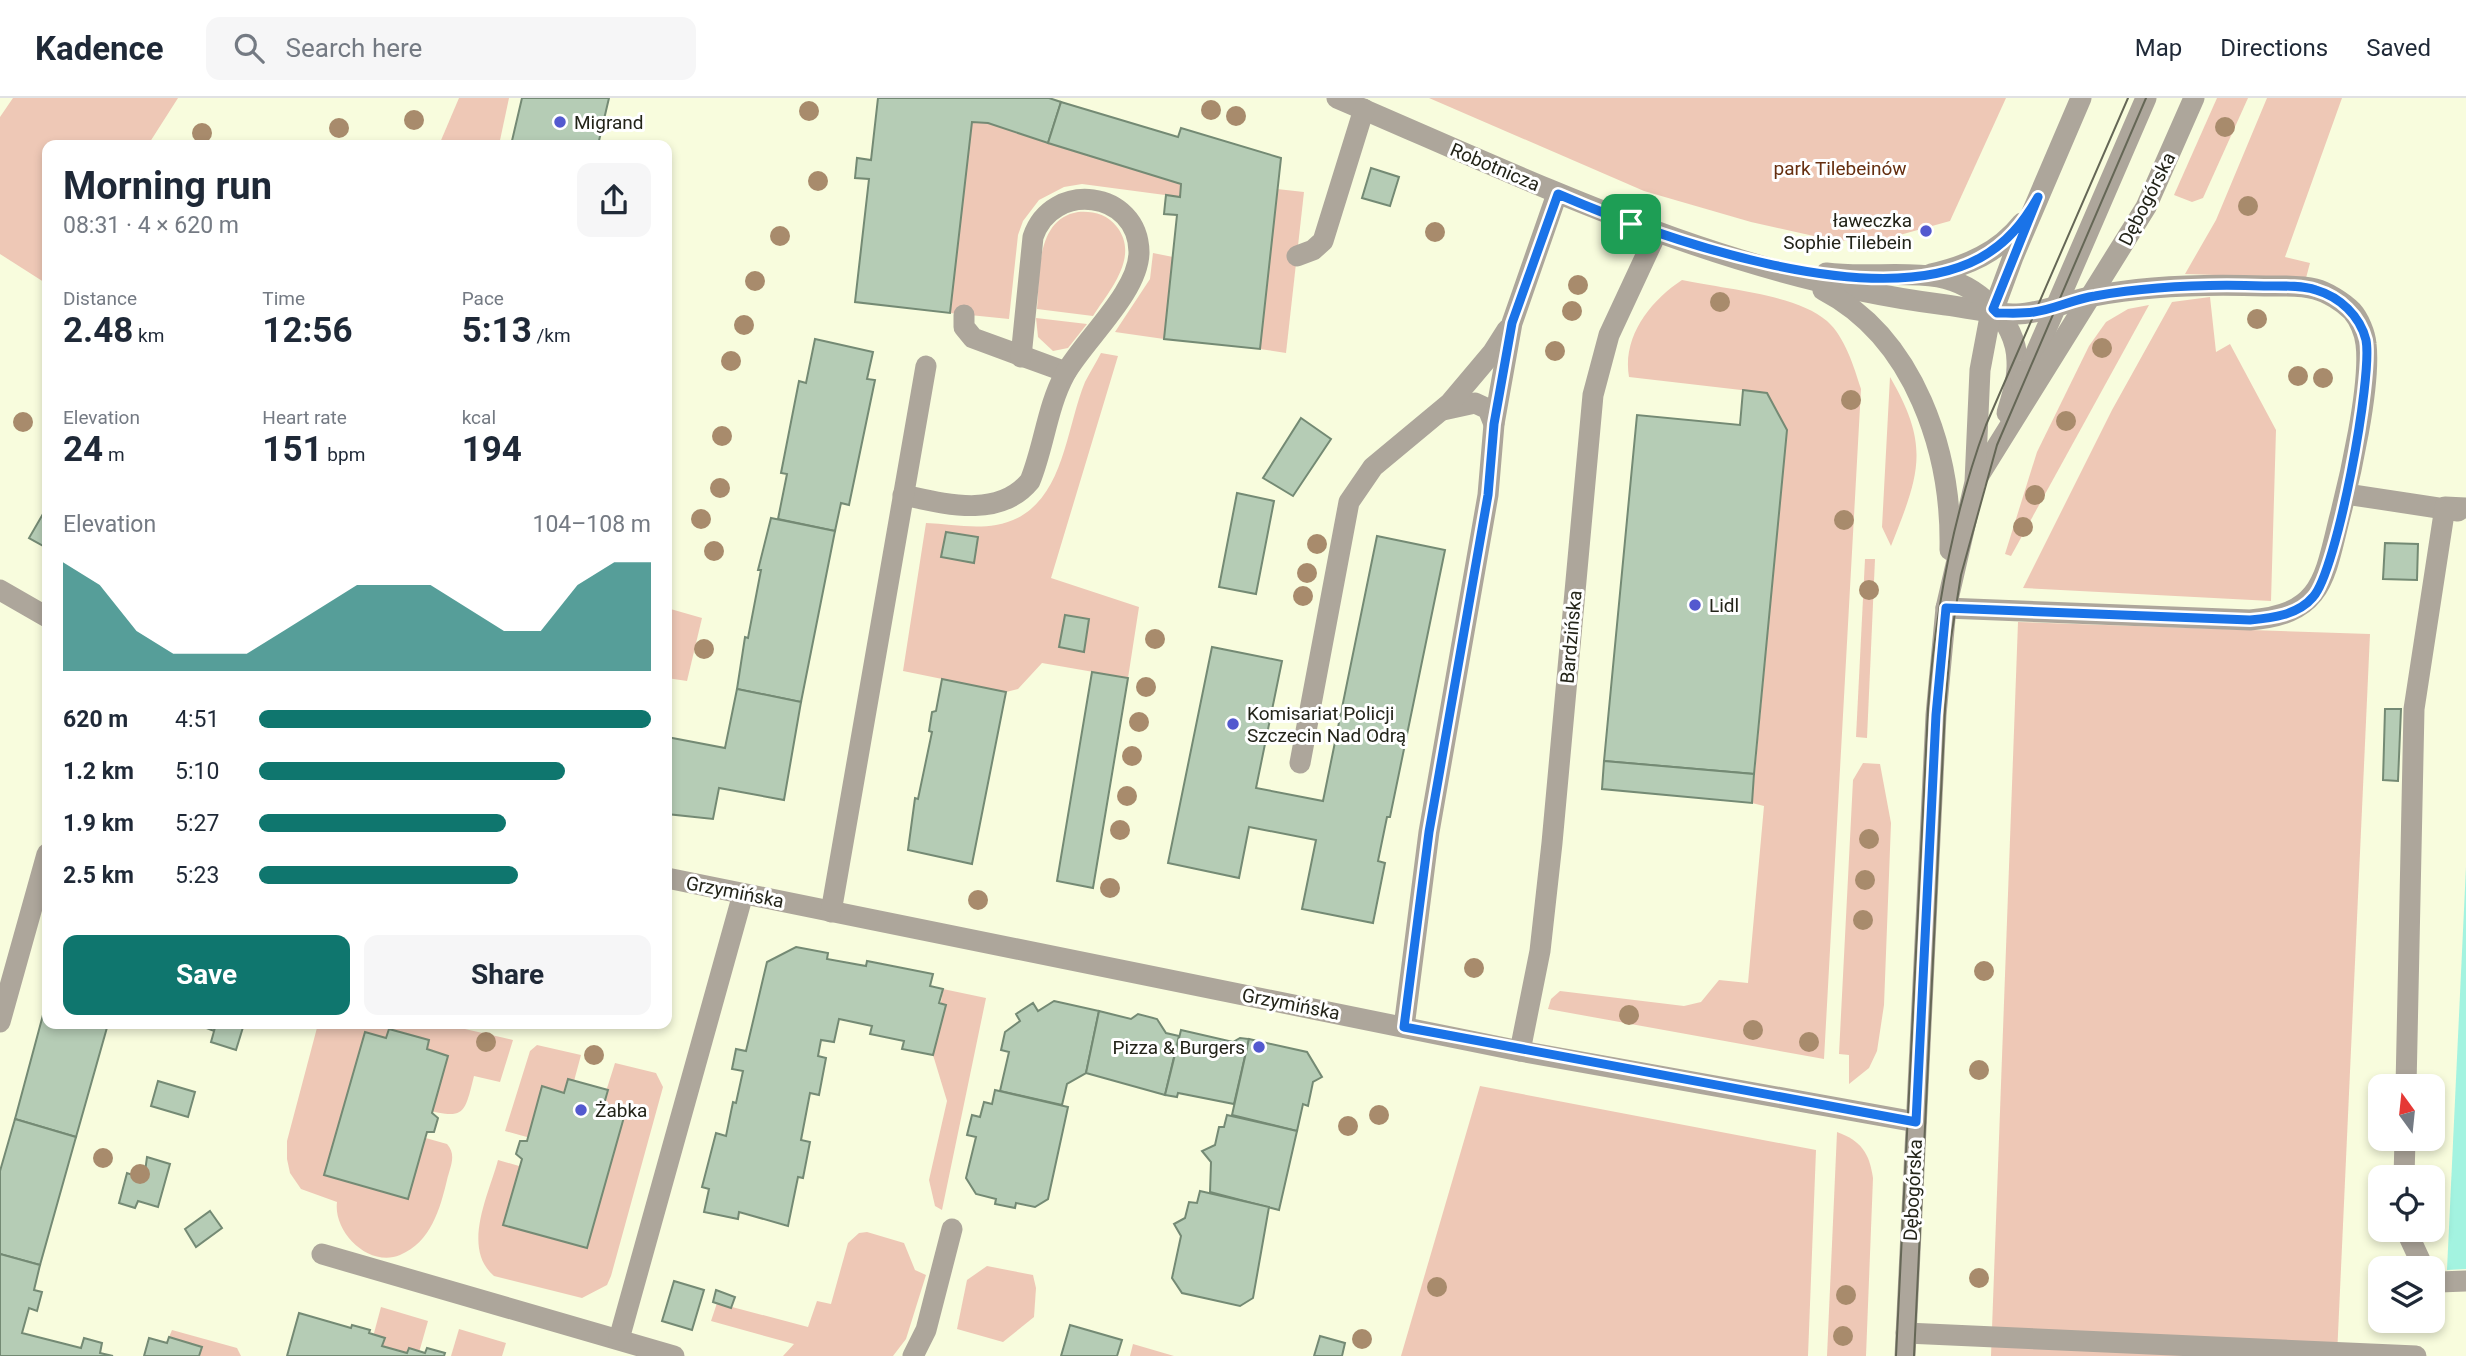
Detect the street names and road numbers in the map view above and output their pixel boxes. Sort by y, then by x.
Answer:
street label: Robotnicza [1447,138,1543,196]
street label: Dębogórska [2114,148,2180,250]
street label: Bardzińska [1555,589,1587,685]
street label: Grzymińska [684,871,786,913]
street label: Grzymińska [1240,983,1342,1025]
street label: Dębogórska [1899,1139,1927,1241]

